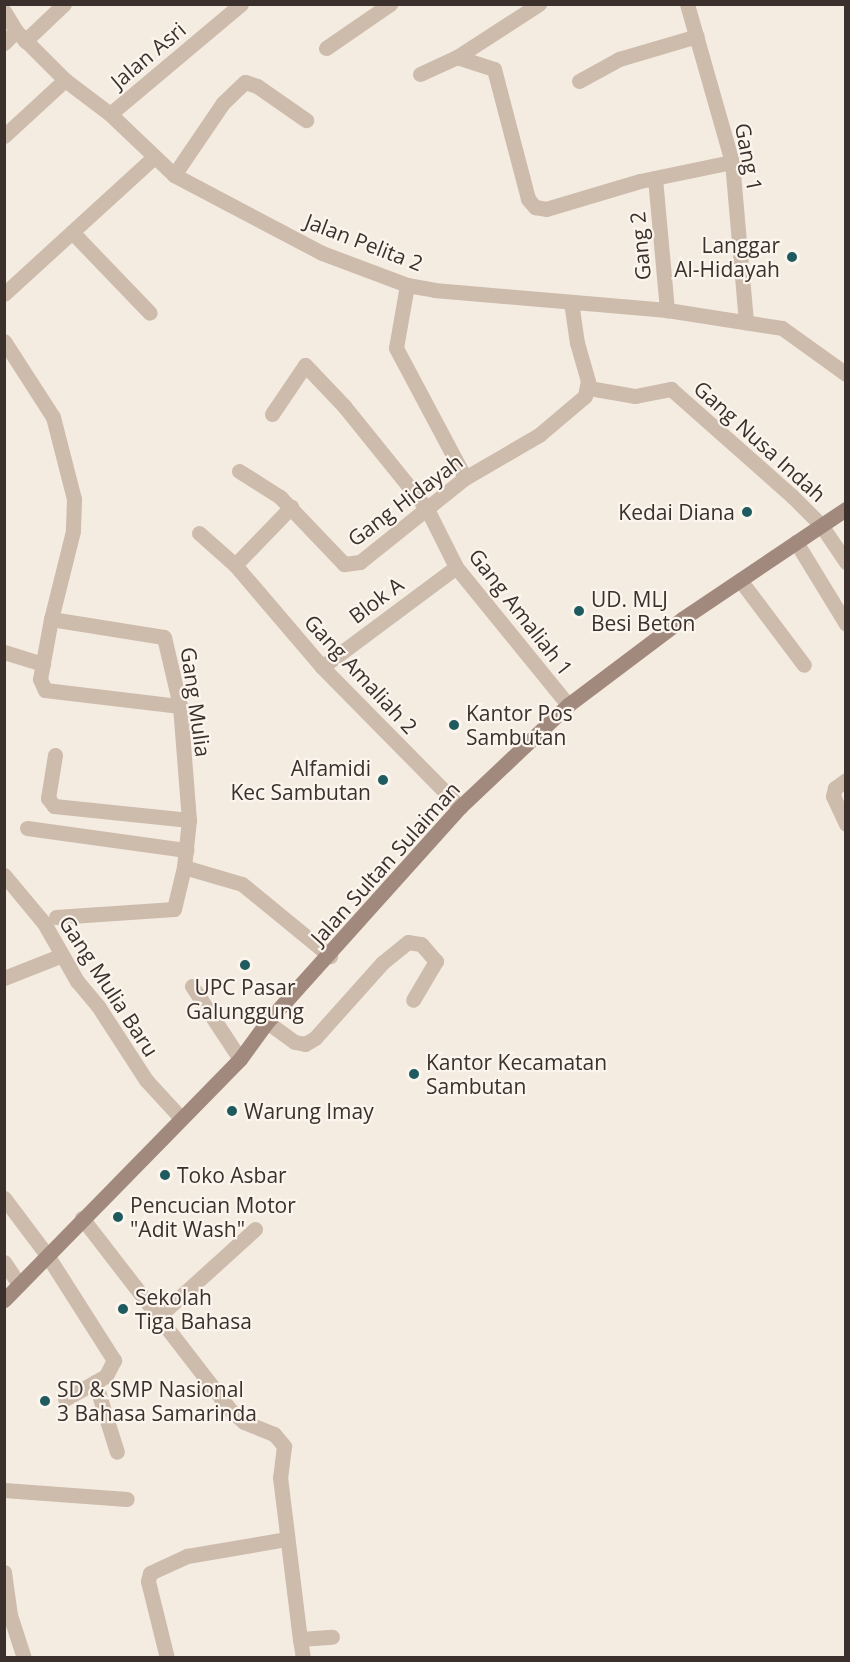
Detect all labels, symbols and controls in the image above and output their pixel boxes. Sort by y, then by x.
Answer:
street label: Jalan Asri [106,16,190,94]
street label: Gang 1 [730,121,768,193]
street label: Jalan Pelita 2 [301,208,427,276]
street label: Gang 2 [624,211,656,281]
place label: Langgar Al-Hidayah [674,232,780,282]
marker: Langgar Al-Hidayah [785,250,799,264]
street label: Gang Nusa Indah [689,375,831,507]
street label: Gang Hidayah [343,449,467,551]
place label: Kedai Diana [618,499,735,525]
marker: Kedai Diana [740,505,754,519]
street label: Gang Amaliah 1 [464,544,578,680]
street label: Blok A [344,572,408,628]
place label: UD. MLJ Besi Beton [591,586,695,636]
marker: UD. MLJ Besi Beton [572,604,586,618]
street label: Gang Amaliah 2 [299,609,423,739]
street label: Gang Mulia [176,645,216,759]
place label: Kantor Pos Sambutan [466,700,573,750]
marker: Kantor Pos Sambutan [447,718,461,732]
place label: Alfamidi Kec Sambutan [230,755,371,805]
marker: Alfamidi Kec Sambutan [376,773,390,787]
street label: Jalan Sultan Sulaiman [305,776,465,950]
street label: Gang Mulia Baru [54,911,164,1061]
marker: UPC Pasar Galunggung [238,958,252,972]
place label: UPC Pasar Galunggung [186,974,304,1024]
place label: Kantor Kecamatan Sambutan [426,1049,607,1099]
marker: Kantor Kecamatan Sambutan [407,1067,421,1081]
place label: Warung Imay [244,1098,374,1124]
marker: Warung Imay [225,1104,239,1118]
place label: Toko Asbar [177,1162,287,1188]
marker: Toko Asbar [158,1168,172,1182]
place label: Pencucian Motor "Adit Wash" [130,1192,296,1242]
marker: Pencucian Motor "Adit Wash" [111,1210,125,1224]
place label: Sekolah Tiga Bahasa [135,1284,252,1334]
marker: Sekolah Tiga Bahasa [116,1302,130,1316]
place label: SD & SMP Nasional 3 Bahasa Samarinda [57,1376,257,1426]
marker: SD & SMP Nasional 3 Bahasa Samarinda [38,1394,52,1408]

